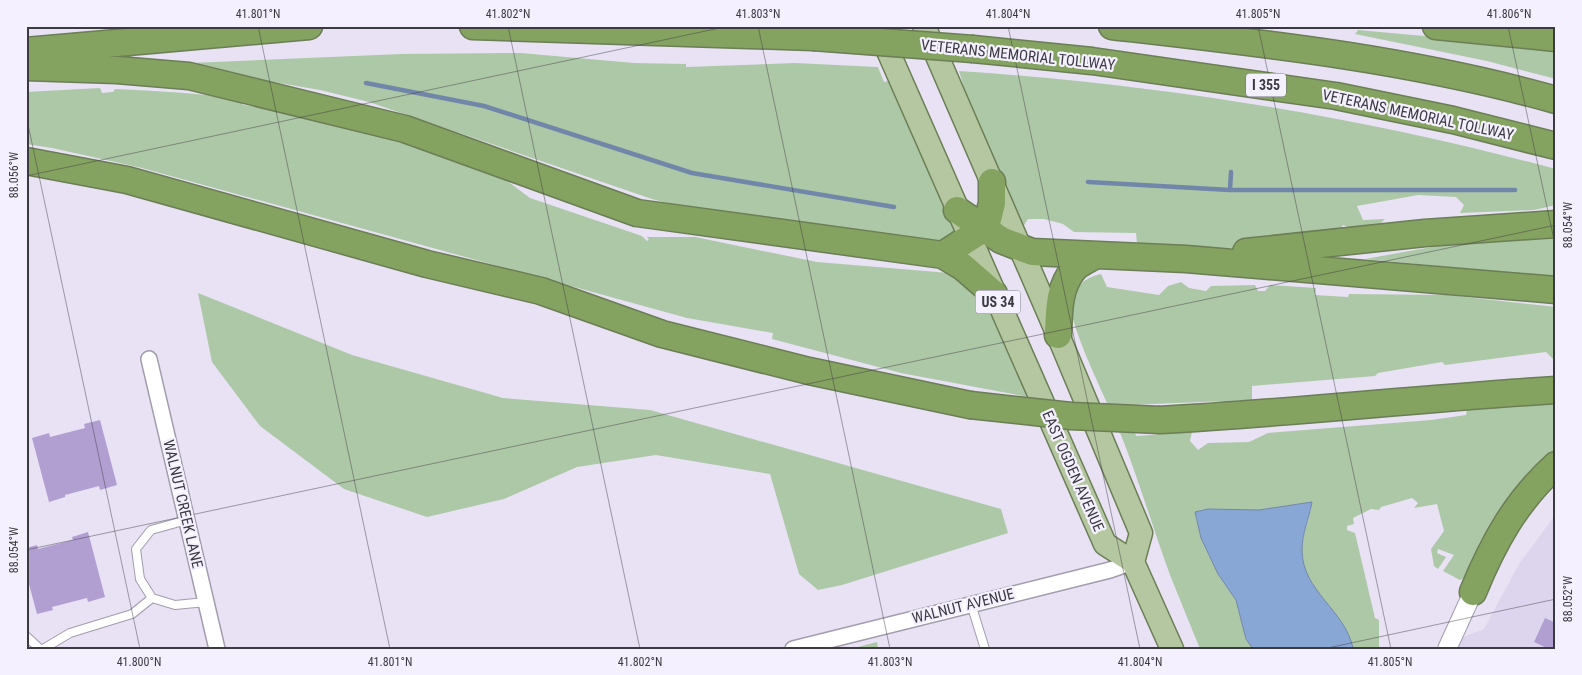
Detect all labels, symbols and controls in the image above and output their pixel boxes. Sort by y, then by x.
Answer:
text: 41.801°N [236,7,280,21]
text: 41.802°N [486,7,530,21]
text: 41.803°N [736,7,780,21]
text: 41.804°N [986,7,1030,21]
text: 41.805°N [1236,7,1280,21]
text: 41.806°N [1487,7,1531,21]
street label: VETERANS MEMORIAL TOLLWAY [920,36,1116,74]
road number: I 355 [1246,74,1286,96]
street label: VETERANS MEMORIAL TOLLWAY [1321,86,1515,144]
text: 88.056°W [7,152,21,198]
text: 88.054°W [1561,202,1575,248]
road number: US 34 [976,290,1020,314]
street label: EAST OGDEN AVENUE [1038,408,1108,534]
street label: WALNUT CREEK LANE [159,438,207,570]
text: 88.054°W [7,527,21,573]
text: 88.052°W [1561,576,1575,622]
street label: WALNUT AVENUE [910,585,1016,627]
text: 41.800°N [117,655,161,669]
text: 41.801°N [368,655,412,669]
text: 41.802°N [618,655,662,669]
text: 41.803°N [868,655,912,669]
text: 41.804°N [1118,655,1162,669]
text: 41.805°N [1368,655,1412,669]

